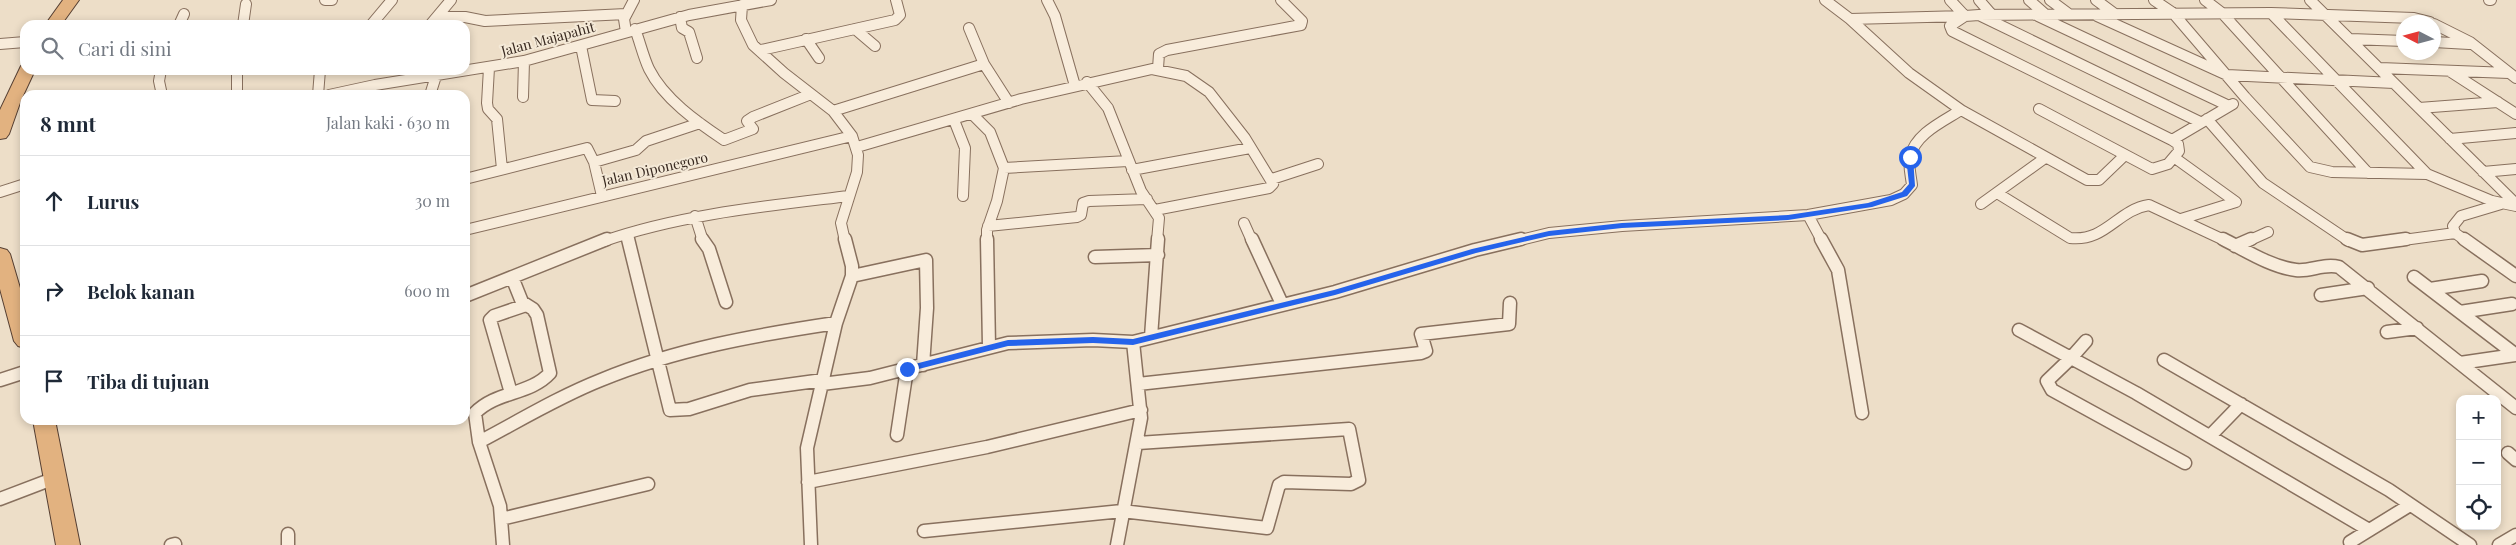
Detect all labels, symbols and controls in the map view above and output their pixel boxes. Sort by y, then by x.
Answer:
north arrow [2396,15,2441,60]
street label: Jalan Majapahit [498,17,598,60]
search box [20,20,470,75]
icon: search [38,34,66,62]
text: Cari di sini [78,35,172,61]
text: 8 mnt [40,109,96,137]
text: Jalan kaki · 630 m [326,112,450,133]
route start [1899,146,1922,169]
street label: Jalan Diponegoro [599,147,710,190]
icon: ahead [40,187,68,215]
text: Lurus [87,188,139,214]
text: 30 m [415,190,450,211]
icon: right [40,277,68,305]
text: Belok kanan [87,278,195,304]
text: 600 m [404,280,450,301]
route end [896,358,919,381]
icon: arrive [40,367,68,395]
text: Tiba di tujuan [87,368,209,394]
map controls [2456,395,2501,530]
button: + [2456,395,2501,440]
button: − [2456,440,2501,485]
button: locate [2456,485,2501,530]

